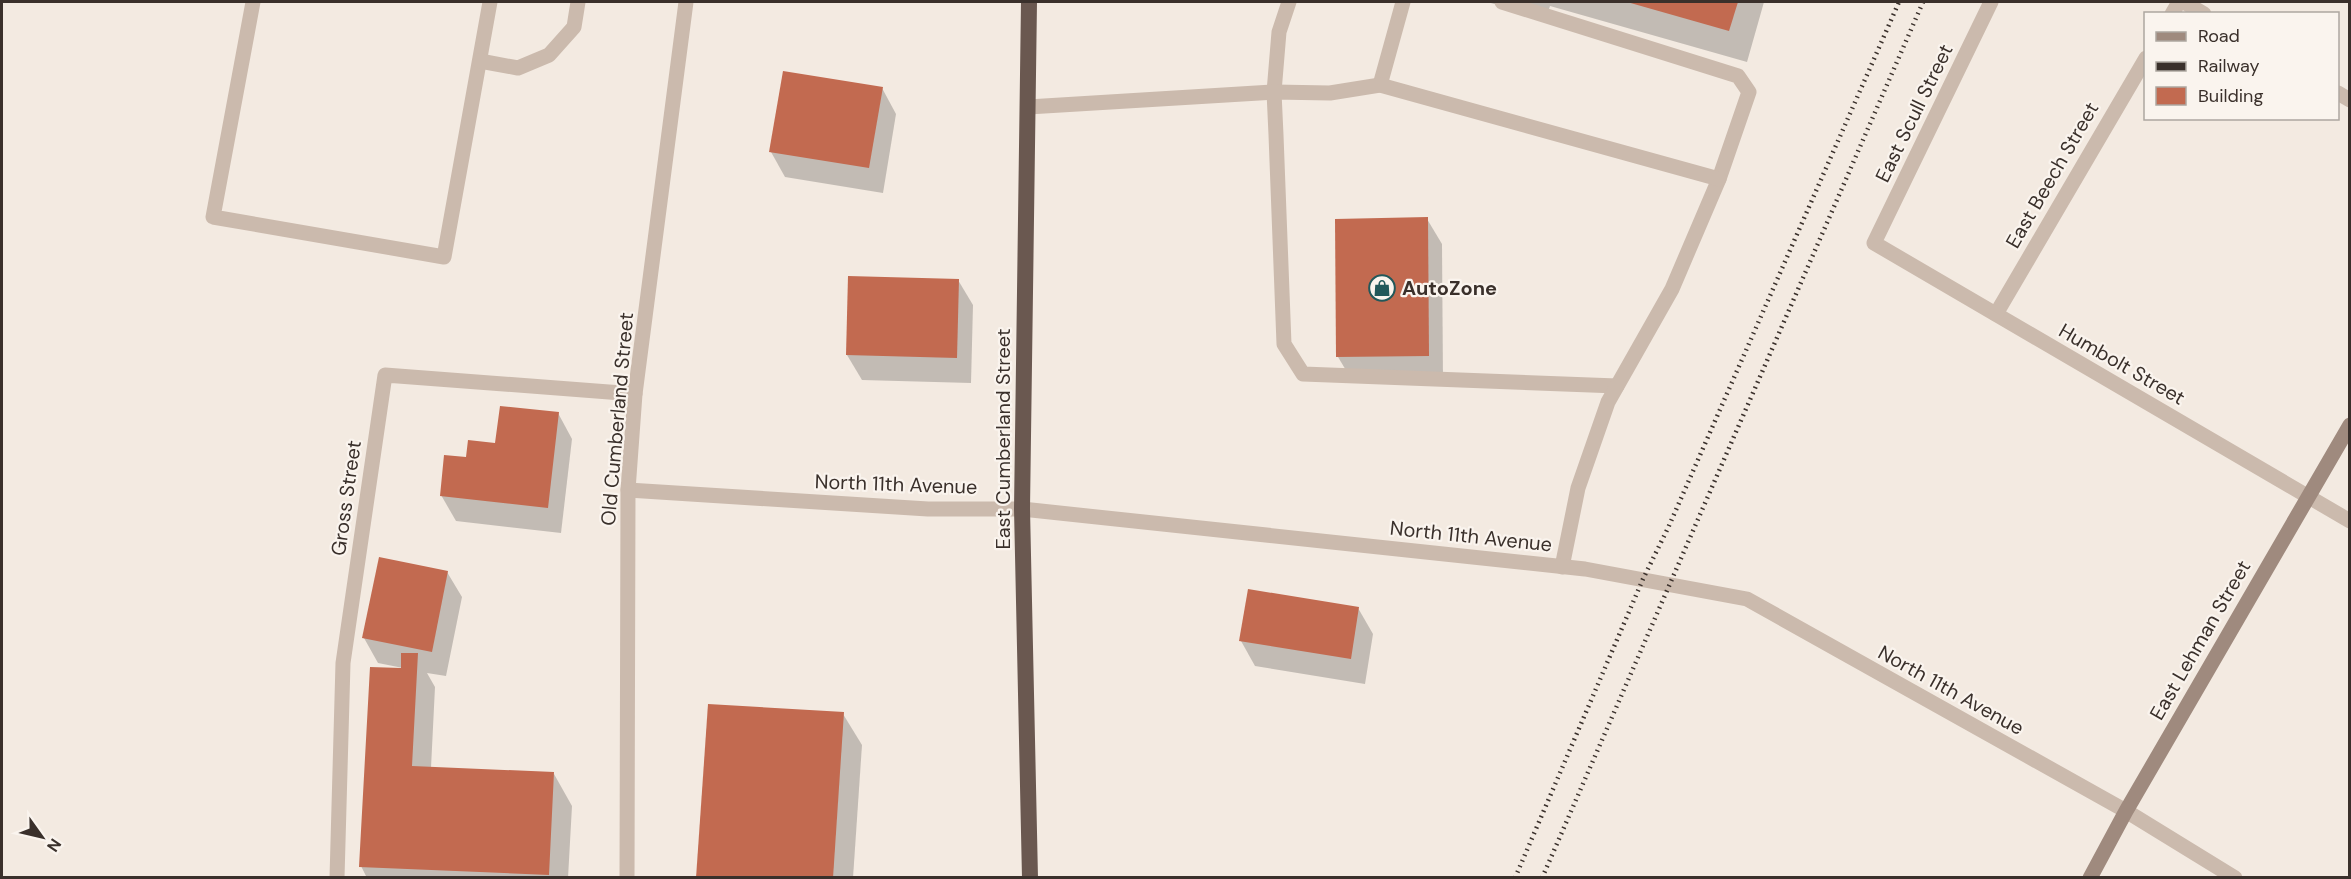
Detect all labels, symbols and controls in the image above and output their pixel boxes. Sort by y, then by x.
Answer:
legend [2144,12,2339,120]
text: Road [2198,24,2240,48]
street label: East Scull Street [1869,40,1959,186]
text: Railway [2198,54,2260,78]
text: Building [2198,84,2263,108]
street label: East Beech Street [2000,97,2105,253]
shop icon: AutoZone [1367,273,1397,303]
place label: AutoZone [1402,275,1497,301]
street label: Old Cumberland Street [595,311,639,527]
street label: Humbolt Street [2054,317,2190,411]
street label: East Cumberland Street [990,328,1016,550]
street label: Gross Street [325,439,367,557]
street label: North 11th Avenue [814,468,978,500]
street label: North 11th Avenue [1389,515,1553,557]
street label: East Lehman Street [2144,555,2256,724]
street label: North 11th Avenue [1873,639,2029,741]
north arrow [12,807,72,867]
text: N [42,834,66,856]

